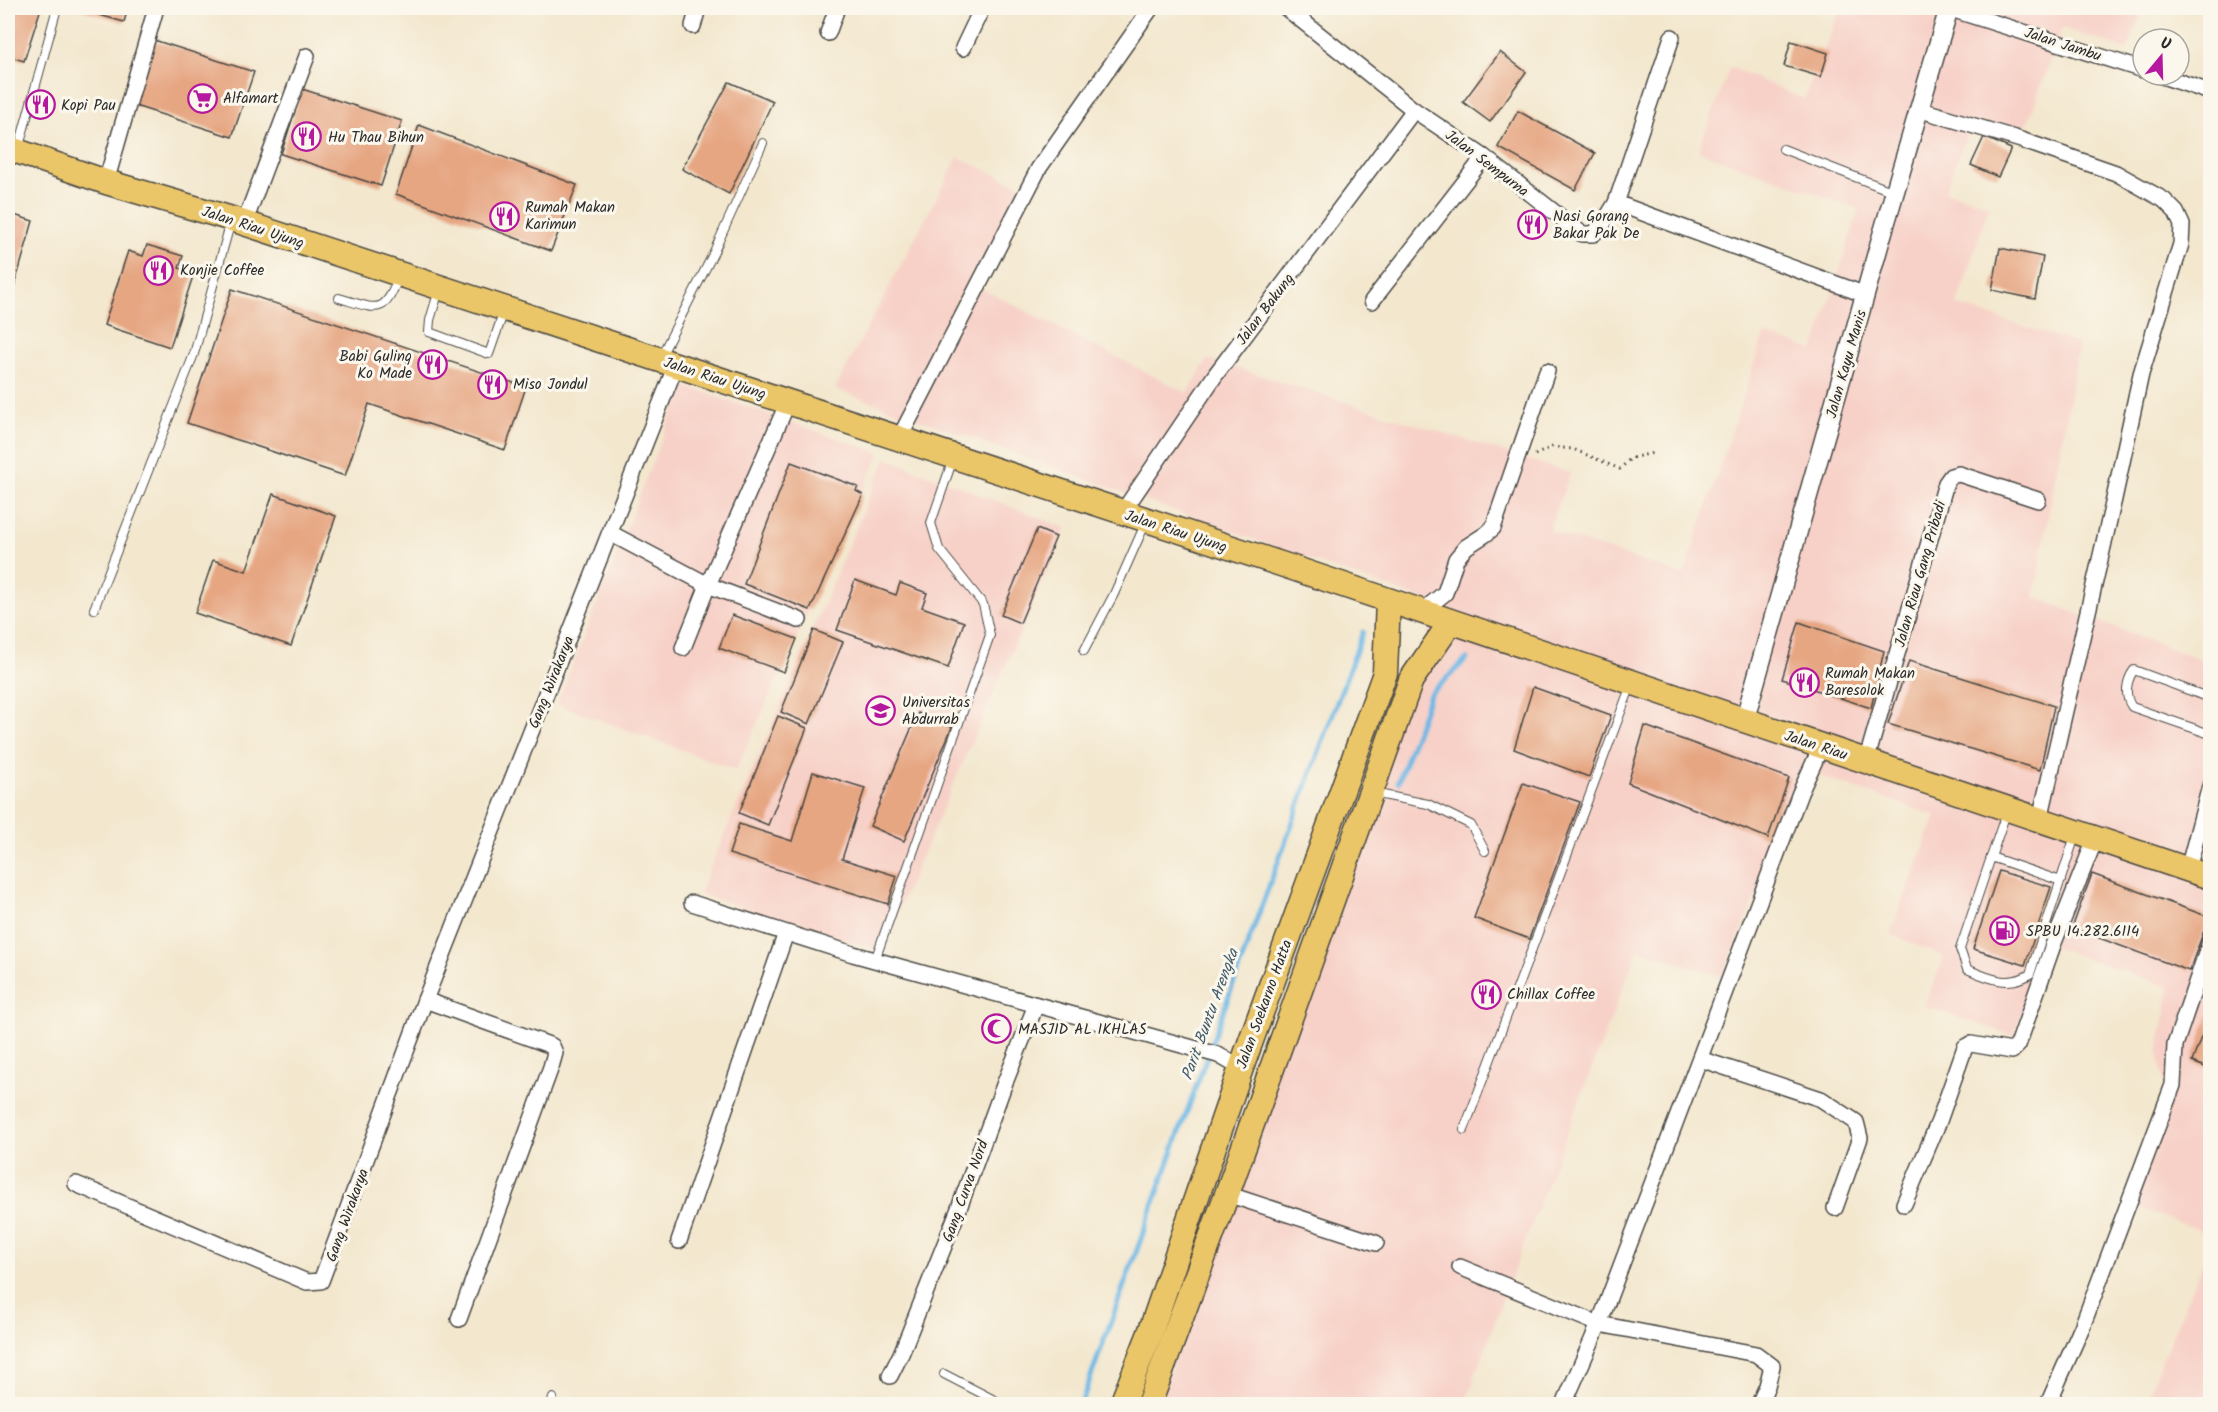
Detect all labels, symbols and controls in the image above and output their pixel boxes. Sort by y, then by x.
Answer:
street label: Jalan Jambu [2021,21,2104,69]
north arrow [2131,27,2191,87]
text: U [2157,31,2174,58]
supermarket icon: Alfamart [186,82,218,114]
place label: Alfamart [223,87,278,111]
restaurant icon: Kopi Pau [24,89,56,121]
place label: Kopi Pau [61,94,116,118]
restaurant icon: Hu Thau Bihun [291,121,323,153]
street label: Jalan Sempurna [1439,124,1533,203]
place label: Hu Thau Bihun [328,126,424,150]
place label: Rumah Makan Karimun [525,196,615,237]
street label: Jalan Riau Ujung [198,200,307,256]
restaurant icon: Rumah Makan Karimun [488,200,520,232]
place label: Nasi Gorang Bakar Pak De [1553,205,1640,246]
restaurant icon: Nasi Gorang Bakar Pak De [1516,209,1548,241]
restaurant icon: Konjie Coffee [143,254,175,286]
place label: Konjie Coffee [180,259,265,283]
street label: Jalan Bakung [1231,269,1301,351]
street label: Jalan Kayu Manis [1820,307,1874,421]
place label: Babi Guling Ko Made [339,345,412,386]
restaurant icon: Babi Guling Ko Made [417,349,449,381]
street label: Jalan Riau Ujung [660,351,769,407]
restaurant icon: Miso Jondul [476,368,508,400]
place label: Miso Jondul [513,373,588,397]
street label: Jalan Riau Gang Pribadi [1889,497,1954,650]
street label: Jalan Riau Ujung [1121,504,1230,560]
street label: Gang Wirakarya [522,633,581,732]
place label: Rumah Makan Baresolok [1825,662,1915,703]
restaurant icon: Rumah Makan Baresolok [1788,666,1820,698]
place label: Universitas Abdurrab [902,691,970,732]
school or university icon: Universitas Abdurrab [865,695,897,727]
street label: Jalan Riau [1781,724,1850,767]
fuel station icon: SPBU 14.282.6114 [1989,915,2021,947]
place label: SPBU 14.282.6114 [2026,920,2139,944]
street label: Jalan Soekarno Hatta [1230,936,1299,1072]
water label: Parit Buntu Arengka [1175,944,1246,1084]
restaurant icon: Chillax Coffee [1470,978,1502,1010]
place label: Chillax Coffee [1507,983,1595,1007]
mosque icon: MASJID AL IKHLAS [981,1013,1013,1045]
place label: MASJID AL IKHLAS [1018,1018,1146,1042]
street label: Gang Curva Nord [936,1136,996,1246]
street label: Gang Wirakarya [320,1165,376,1265]

